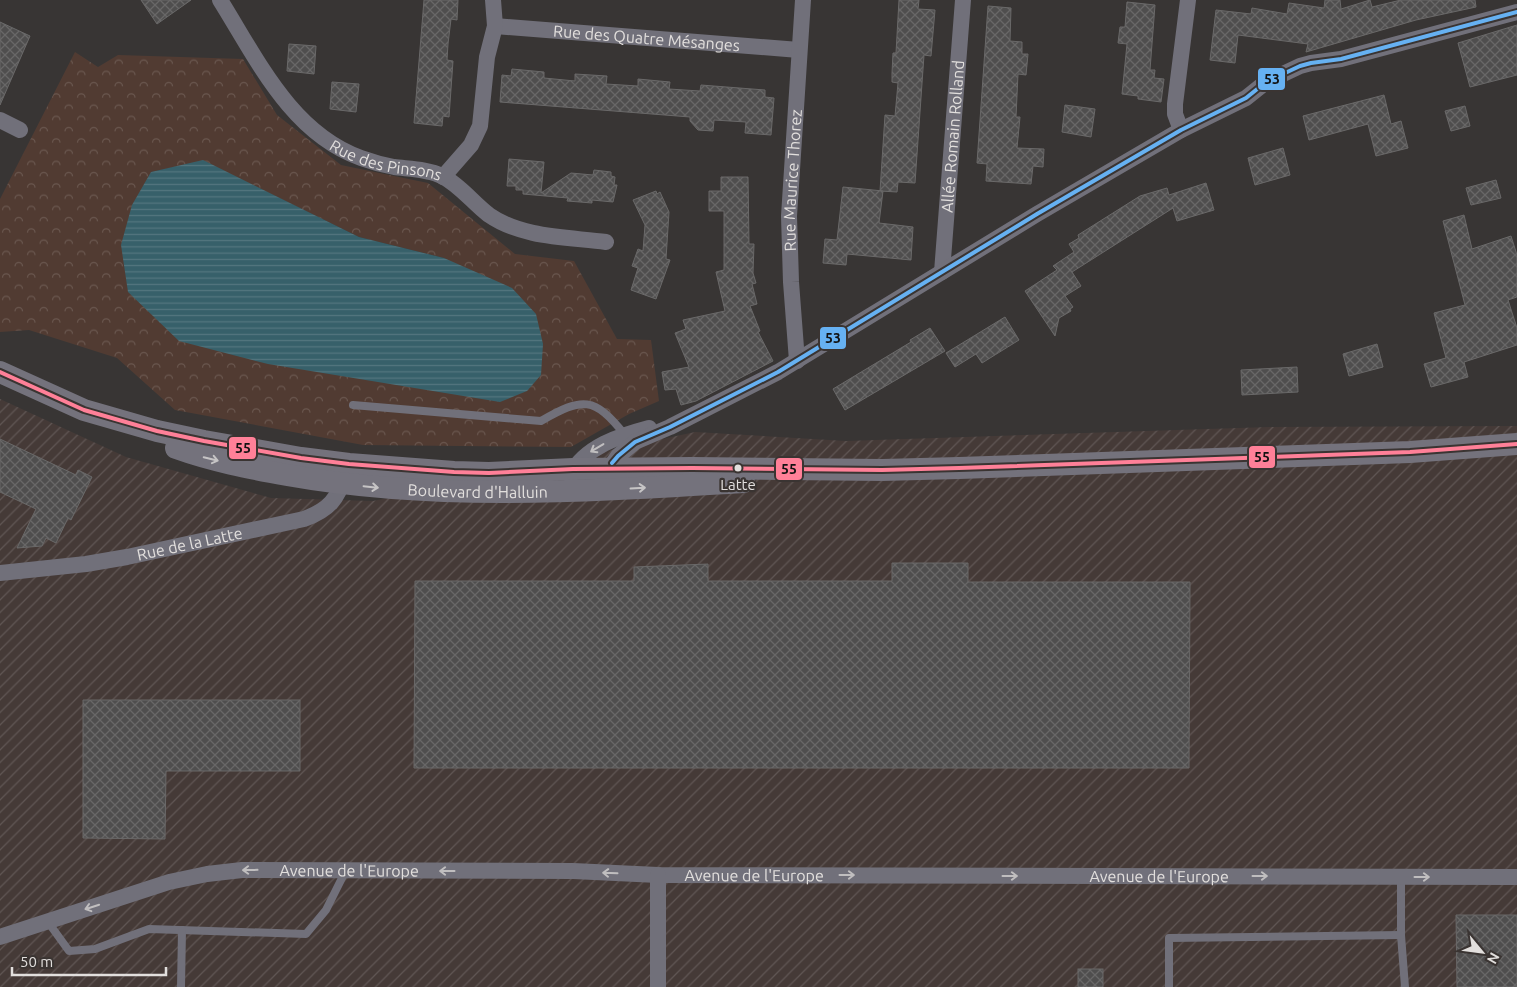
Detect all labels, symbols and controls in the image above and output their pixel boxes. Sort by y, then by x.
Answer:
street label: Rue des Quatre Mésanges [553,22,741,54]
street label: Allée Romain Rolland [938,60,967,213]
line badge: 53 [1257,67,1286,91]
text: 53 [1264,71,1280,87]
street label: Rue Maurice Thorez [780,109,805,252]
street label: Rue des Pinsons [327,136,445,184]
line badge: 53 [819,326,847,350]
text: 53 [825,330,841,346]
line badge: 55 [228,436,257,460]
text: 55 [235,440,251,456]
one-way arrow [590,443,604,453]
line badge: 55 [1248,445,1276,469]
text: 55 [1254,449,1270,465]
one-way arrow [203,455,219,464]
line badge: 55 [775,457,803,481]
text: 55 [781,461,797,477]
marker: Latte [733,463,743,473]
place label: Latte [720,476,756,493]
street label: Boulevard d'Halluin [407,480,548,501]
one-way arrow [363,482,379,492]
one-way arrow [630,483,646,492]
street label: Rue de la Latte [135,524,244,564]
street label: Avenue de l'Europe [280,861,419,880]
one-way arrow [242,865,258,875]
one-way arrow [440,866,456,876]
street label: Avenue de l'Europe [684,866,824,884]
street label: Avenue de l'Europe [1089,867,1229,885]
one-way arrow [602,868,618,877]
one-way arrow [838,870,855,880]
one-way arrow [1001,871,1017,881]
one-way arrow [1251,871,1267,881]
one-way arrow [1414,872,1430,882]
one-way arrow [85,903,101,913]
north arrow [1457,927,1507,977]
scale bar [12,944,166,976]
text: N [1484,950,1503,967]
text: 50 m [20,953,53,970]

